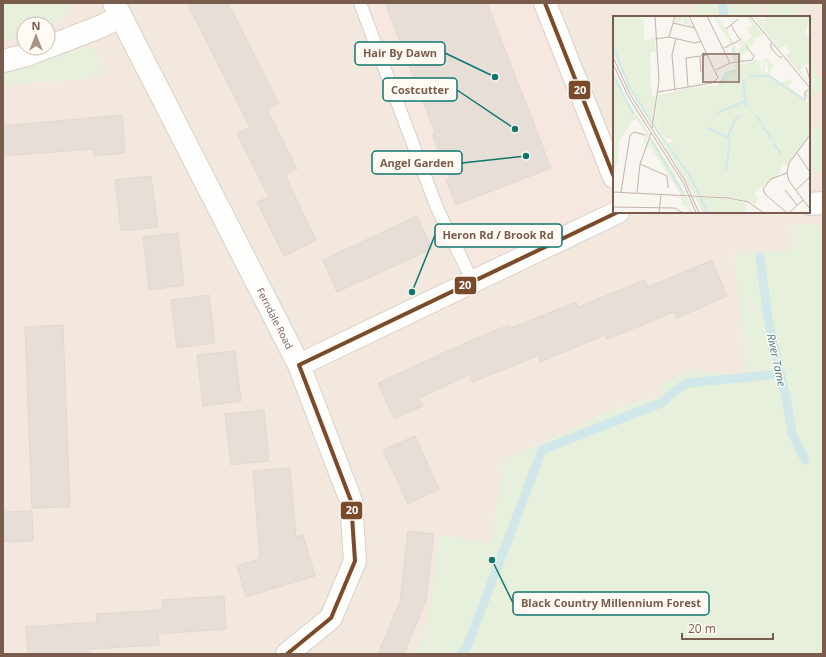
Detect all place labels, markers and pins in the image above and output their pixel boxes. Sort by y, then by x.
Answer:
callout: Hair By Dawn [355,42,445,65]
callout: Costcutter [383,78,457,101]
callout: Angel Garden [372,151,462,174]
callout: Heron Rd / Brook Rd [435,224,562,247]
callout: Black Country Millennium Forest [513,592,709,615]

